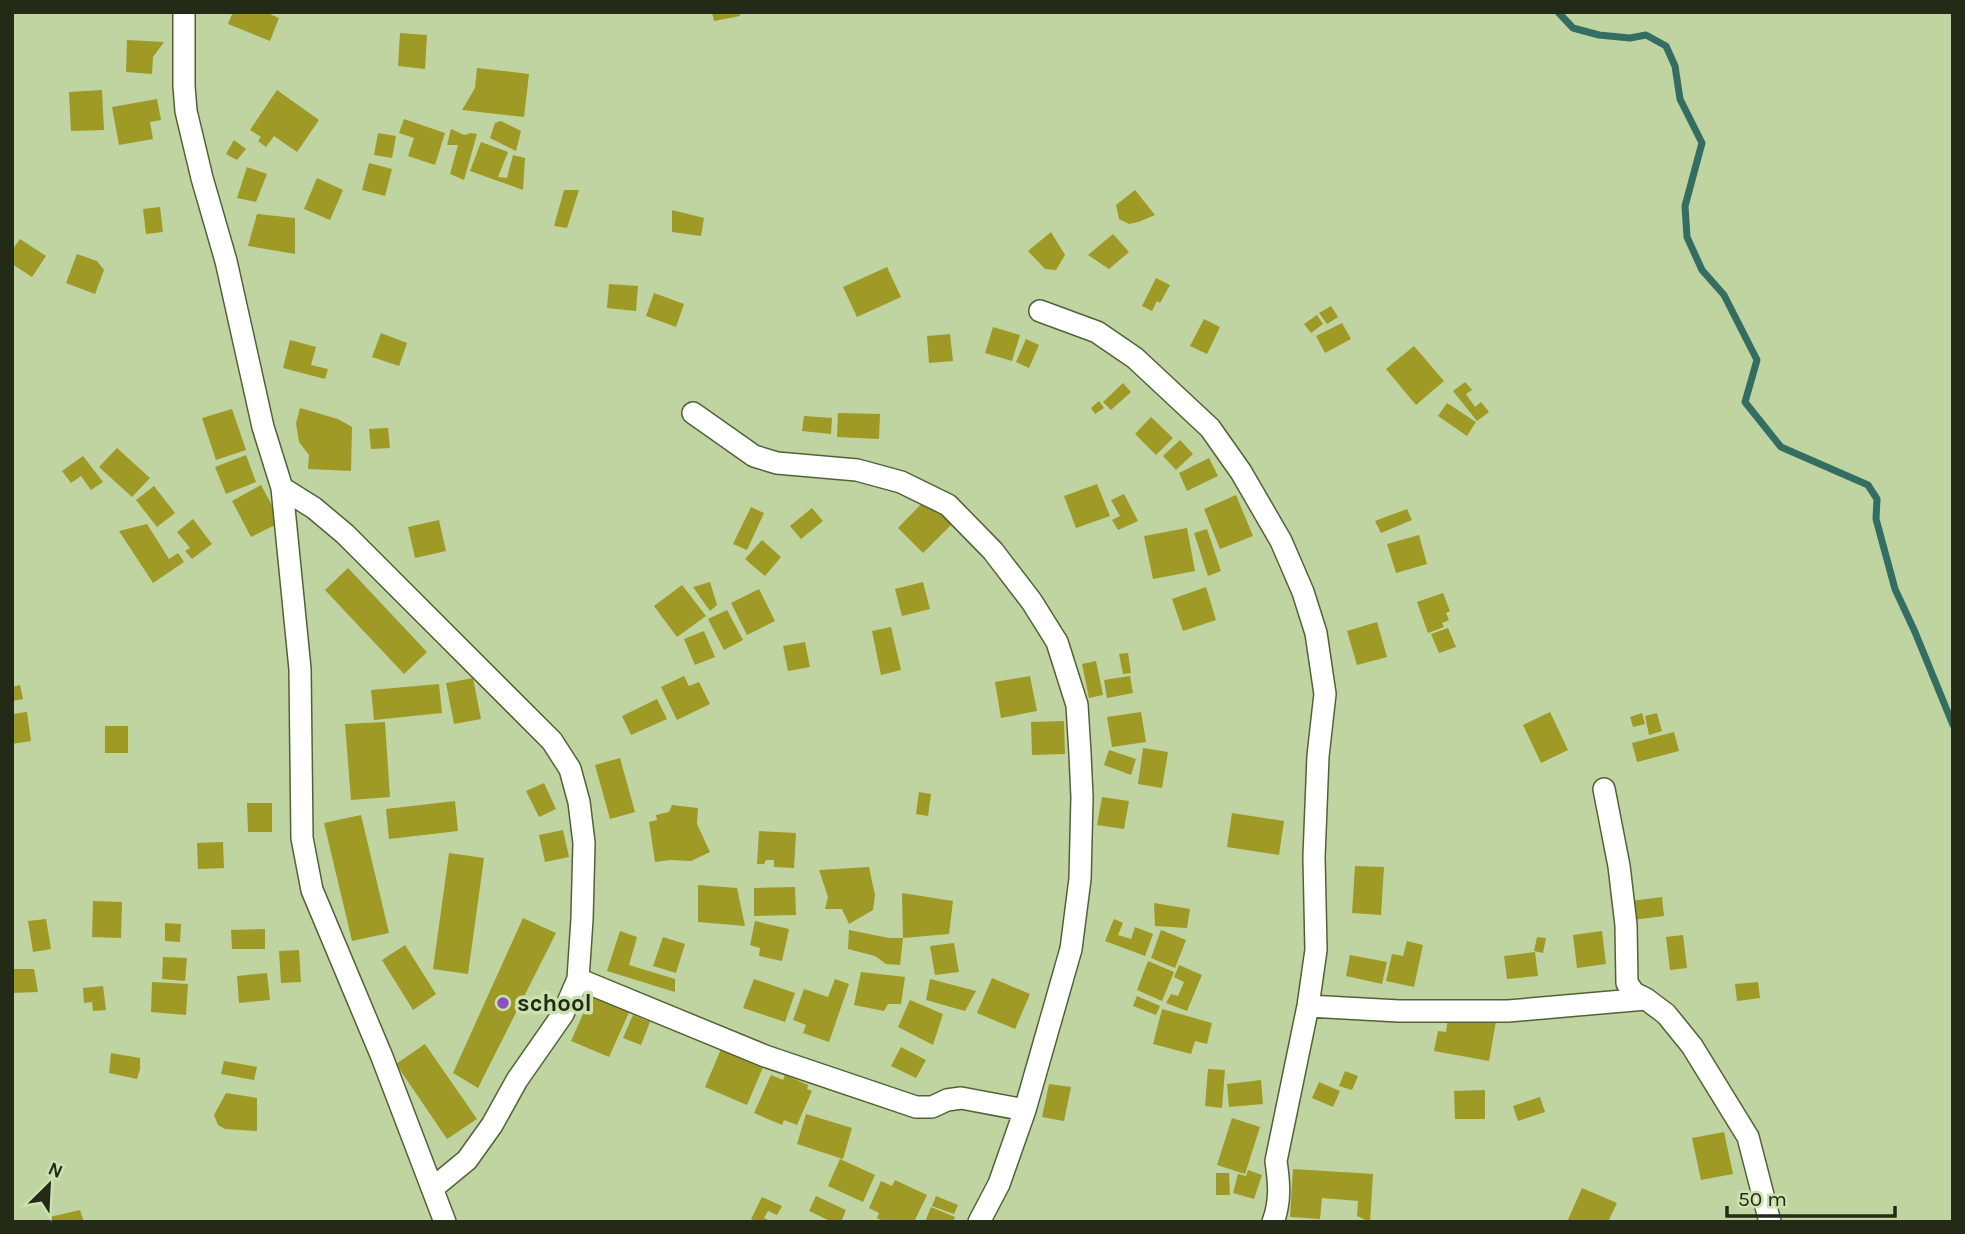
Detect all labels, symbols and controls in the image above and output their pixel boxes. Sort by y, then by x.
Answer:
place label: school [517,989,592,1017]
marker: school [495,995,511,1011]
north arrow [14,1150,84,1220]
text: N [45,1158,66,1183]
scale bar [1727,1174,1895,1218]
text: 50 m [1738,1187,1787,1211]

